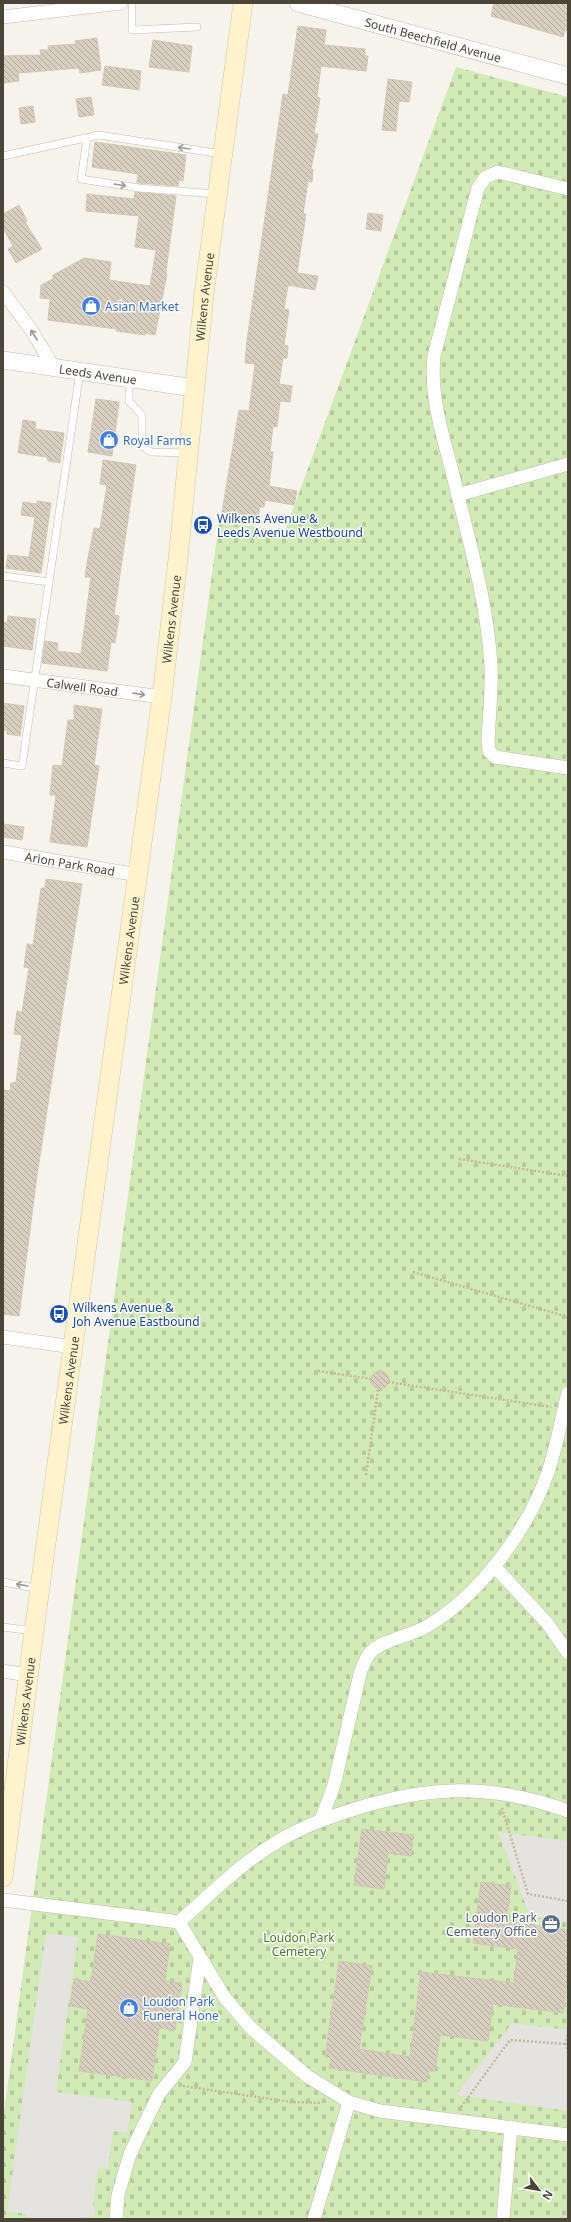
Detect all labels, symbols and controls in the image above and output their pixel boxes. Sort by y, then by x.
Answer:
street label: South Beechfield Avenue [363,13,503,66]
one-way arrow [178,144,191,152]
one-way arrow [113,181,126,189]
street label: Wilkens Avenue [191,251,218,342]
shop icon: Asian Market [80,295,102,317]
place label: Asian Market [105,298,180,315]
one-way arrow [30,329,38,340]
street label: Leeds Avenue [58,360,138,388]
shop icon: Royal Farms [98,429,120,451]
place label: Royal Farms [123,432,192,449]
place label: Wilkens Avenue & Leeds Avenue Westbound [217,510,363,541]
bus stop icon: Wilkens Avenue & Leeds Avenue Westbound [192,514,214,536]
street label: Wilkens Avenue [157,574,185,664]
street label: Calwell Road [46,673,119,700]
one-way arrow [132,690,145,698]
street label: Arion Park Road [24,847,116,879]
street label: Wilkens Avenue [114,895,143,986]
place label: Wilkens Avenue & Joh Avenue Eastbound [72,1299,200,1330]
bus stop icon: Wilkens Avenue & Joh Avenue Eastbound [48,1303,70,1325]
street label: Wilkens Avenue [54,1335,83,1426]
one-way arrow [15,1581,28,1589]
street label: Wilkens Avenue [11,1656,39,1747]
place label: Loudon Park Cemetery Office [446,1909,538,1940]
office icon: Loudon Park Cemetery Office [540,1913,562,1935]
park label: Loudon Park Cemetery [263,1929,335,1960]
place label: Loudon Park Funeral Hone [143,1993,219,2024]
shop icon: Loudon Park Funeral Hone [118,1997,140,2019]
north arrow [519,2170,559,2210]
text: N [539,2188,557,2203]

